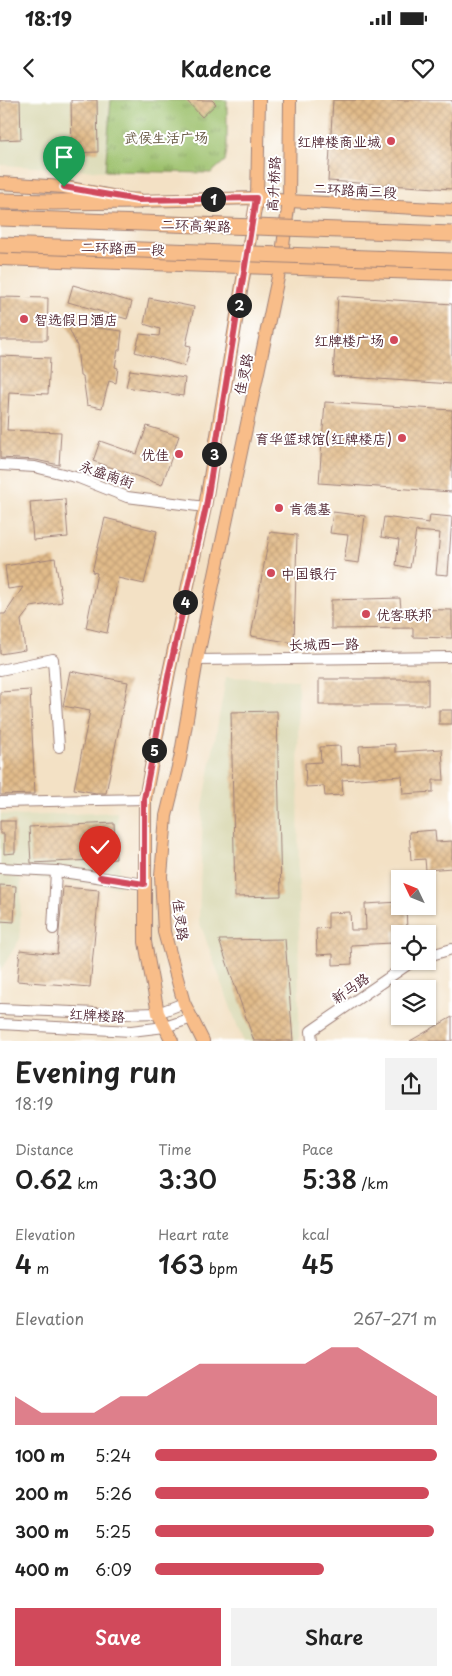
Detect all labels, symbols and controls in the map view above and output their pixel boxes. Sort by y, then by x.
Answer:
text: 18:19 [25,4,72,32]
text: Kadence [180,51,272,84]
icon: back [15,54,43,82]
icon: heart [409,54,437,82]
park label: 武侯生活广场 [124,127,208,148]
place label: 红牌楼商业城 [297,131,381,152]
marker: 红牌楼商业城 [385,135,397,147]
pin [43,136,85,187]
icon: arrive [50,143,78,171]
street label: 高升桥路 [261,155,285,213]
street label: 二环路南三段 [313,177,397,203]
pin: 1 [200,186,226,212]
text: 1 [210,189,217,210]
street label: 二环高架路 [161,213,231,237]
street label: 二环路西一段 [81,236,165,260]
pin: 2 [226,292,252,318]
text: 2 [235,295,244,316]
place label: 智选假日酒店 [34,309,118,330]
marker: 智选假日酒店 [18,313,30,325]
place label: 红牌楼广场 [314,330,384,351]
marker: 红牌楼广场 [388,334,400,346]
street label: 佳灵路 [228,351,258,397]
place label: 育华篮球馆(红牌楼店) [255,428,392,449]
marker: 育华篮球馆(红牌楼店) [396,432,408,444]
pin: 3 [202,442,226,466]
place label: 优佳 [141,444,169,465]
text: 3 [210,444,219,465]
marker: 优佳 [173,448,185,460]
street label: 永盛南街 [77,455,137,493]
place label: 肯德基 [289,498,331,519]
marker: 肯德基 [273,502,285,514]
place label: 中国银行 [281,563,337,584]
marker: 中国银行 [265,567,277,579]
pin: 4 [172,590,198,614]
text: 4 [181,592,190,613]
place label: 优客联邦 [376,604,432,625]
marker: 优客联邦 [360,608,372,620]
street label: 长城西一路 [289,633,359,655]
pin: 5 [142,738,166,762]
text: 5 [150,740,159,761]
pin [79,826,121,877]
icon: check [86,833,114,861]
north arrow [391,870,436,915]
map controls [391,870,436,1025]
street label: 佳灵路 [168,898,194,942]
button: locate [391,925,436,970]
street label: 新马路 [327,967,373,1009]
button: layers [391,980,436,1025]
street label: 红牌楼路 [68,1003,126,1027]
text: Evening run [15,1050,177,1093]
button: share [385,1058,437,1110]
text: 18:19 [15,1091,53,1115]
text: Distance [15,1139,74,1160]
text: Time [158,1139,191,1160]
text: Pace [302,1139,333,1160]
text: 0.62 [15,1160,73,1198]
text: 3:30 [158,1160,217,1198]
text: 5:38 [302,1160,357,1198]
text: km [73,1173,98,1194]
text: /km [357,1173,388,1194]
text: Elevation [15,1224,75,1245]
text: Heart rate [158,1224,229,1245]
text: kcal [302,1224,330,1245]
text: 4 [15,1245,32,1283]
text: 163 [158,1245,204,1283]
text: 45 [302,1245,334,1283]
text: m [32,1258,49,1279]
text: bpm [204,1258,238,1279]
text: Elevation [15,1306,84,1330]
text: 267–271 m [353,1306,437,1330]
text: 100 m [15,1443,65,1467]
text: 5:24 [95,1443,131,1467]
text: 200 m [15,1481,69,1505]
text: 5:26 [95,1481,132,1505]
text: 300 m [15,1519,69,1543]
text: 5:25 [95,1519,131,1543]
text: 400 m [15,1557,69,1581]
text: 6:09 [95,1557,132,1581]
button: Save [15,1608,221,1666]
button: Share [231,1608,437,1666]

